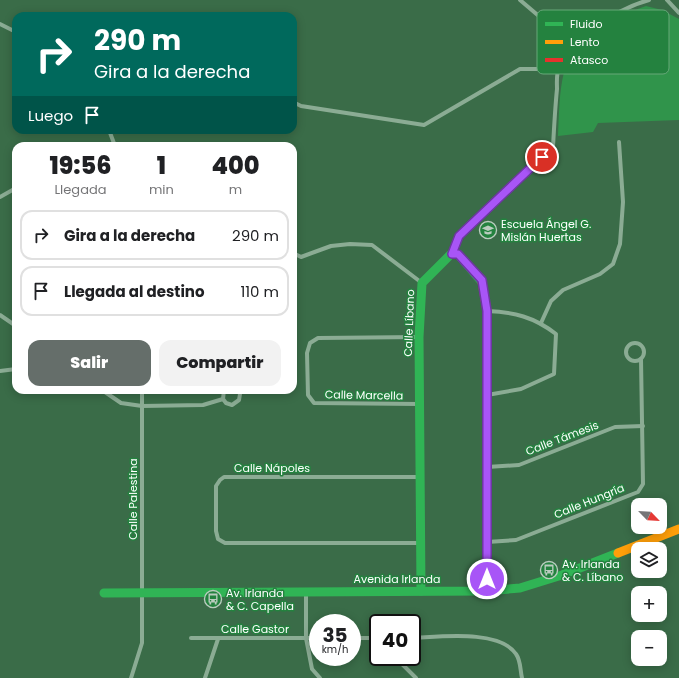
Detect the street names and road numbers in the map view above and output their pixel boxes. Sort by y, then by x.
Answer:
street label: Calle Líbano [400,289,418,357]
street label: Calle Marcella [325,386,403,404]
street label: Calle Támesis [523,417,601,459]
street label: Calle Palestina [125,458,141,540]
street label: Calle Nápoles [234,460,310,476]
street label: Calle Hungría [551,480,627,522]
street label: Avenida Irlanda [354,571,440,587]
street label: Calle Gastor [221,621,289,637]

